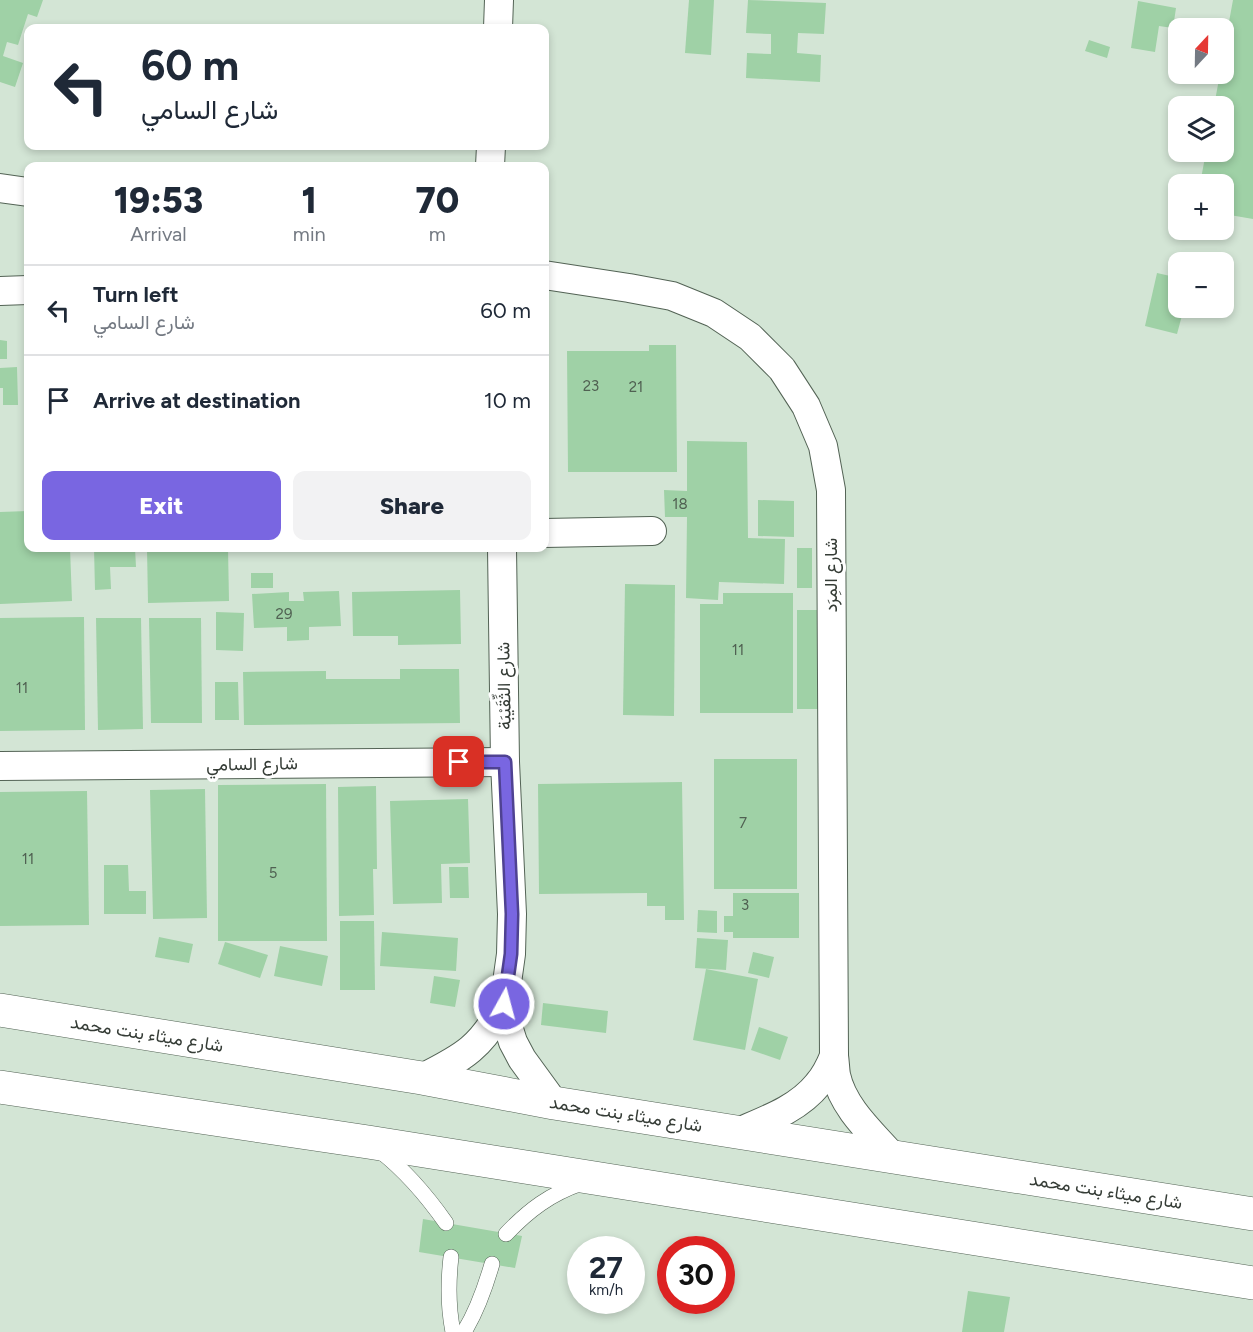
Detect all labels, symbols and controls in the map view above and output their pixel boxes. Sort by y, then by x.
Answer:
north arrow [1168,18,1234,84]
map controls [1168,18,1234,318]
text: 60 m [141,40,239,91]
icon: left [42,48,120,126]
text: شارع السامي [141,93,278,126]
button: layers [1168,96,1234,162]
button: + [1168,174,1234,240]
text: 19:53 [114,179,203,222]
text: 1 [302,179,317,222]
text: 70 [415,179,459,222]
text: Arrival [130,222,187,246]
text: min [293,222,326,246]
text: m [429,222,446,246]
button: − [1168,252,1234,318]
text: Turn left [93,281,179,308]
icon: left [42,294,75,327]
text: 60 m [480,297,531,324]
text: شارع السامي [93,310,195,334]
house number: 23 [583,377,599,395]
house number: 21 [629,378,643,396]
icon: arrive [42,384,75,417]
text: Arrive at destination [93,387,301,414]
text: 10 m [484,387,531,414]
button: Exit [42,471,281,540]
button: Share [293,471,531,540]
house number: 18 [672,495,688,513]
street label: شارع المِرَد [820,538,843,612]
house number: 29 [276,605,292,623]
house number: 11 [732,641,744,659]
street label: شارع الثِّقَيْبَة [490,642,517,730]
house number: 11 [16,679,28,697]
pin [433,736,484,787]
icon: arrive [442,745,475,778]
street label: شارع السامي [206,752,298,780]
house number: 7 [739,814,747,832]
house number: 11 [22,850,34,868]
house number: 5 [269,864,277,882]
house number: 3 [741,896,749,914]
position arrow [472,972,536,1036]
street label: شارع ميثاء بنت محمد [69,1011,225,1058]
street label: شارع ميثاء بنت محمد [548,1091,704,1138]
street label: شارع ميثاء بنت محمد [1028,1168,1184,1215]
speed limit sign: 30 [657,1236,735,1314]
text: 27 [589,1249,623,1286]
text: km/h [589,1281,623,1299]

